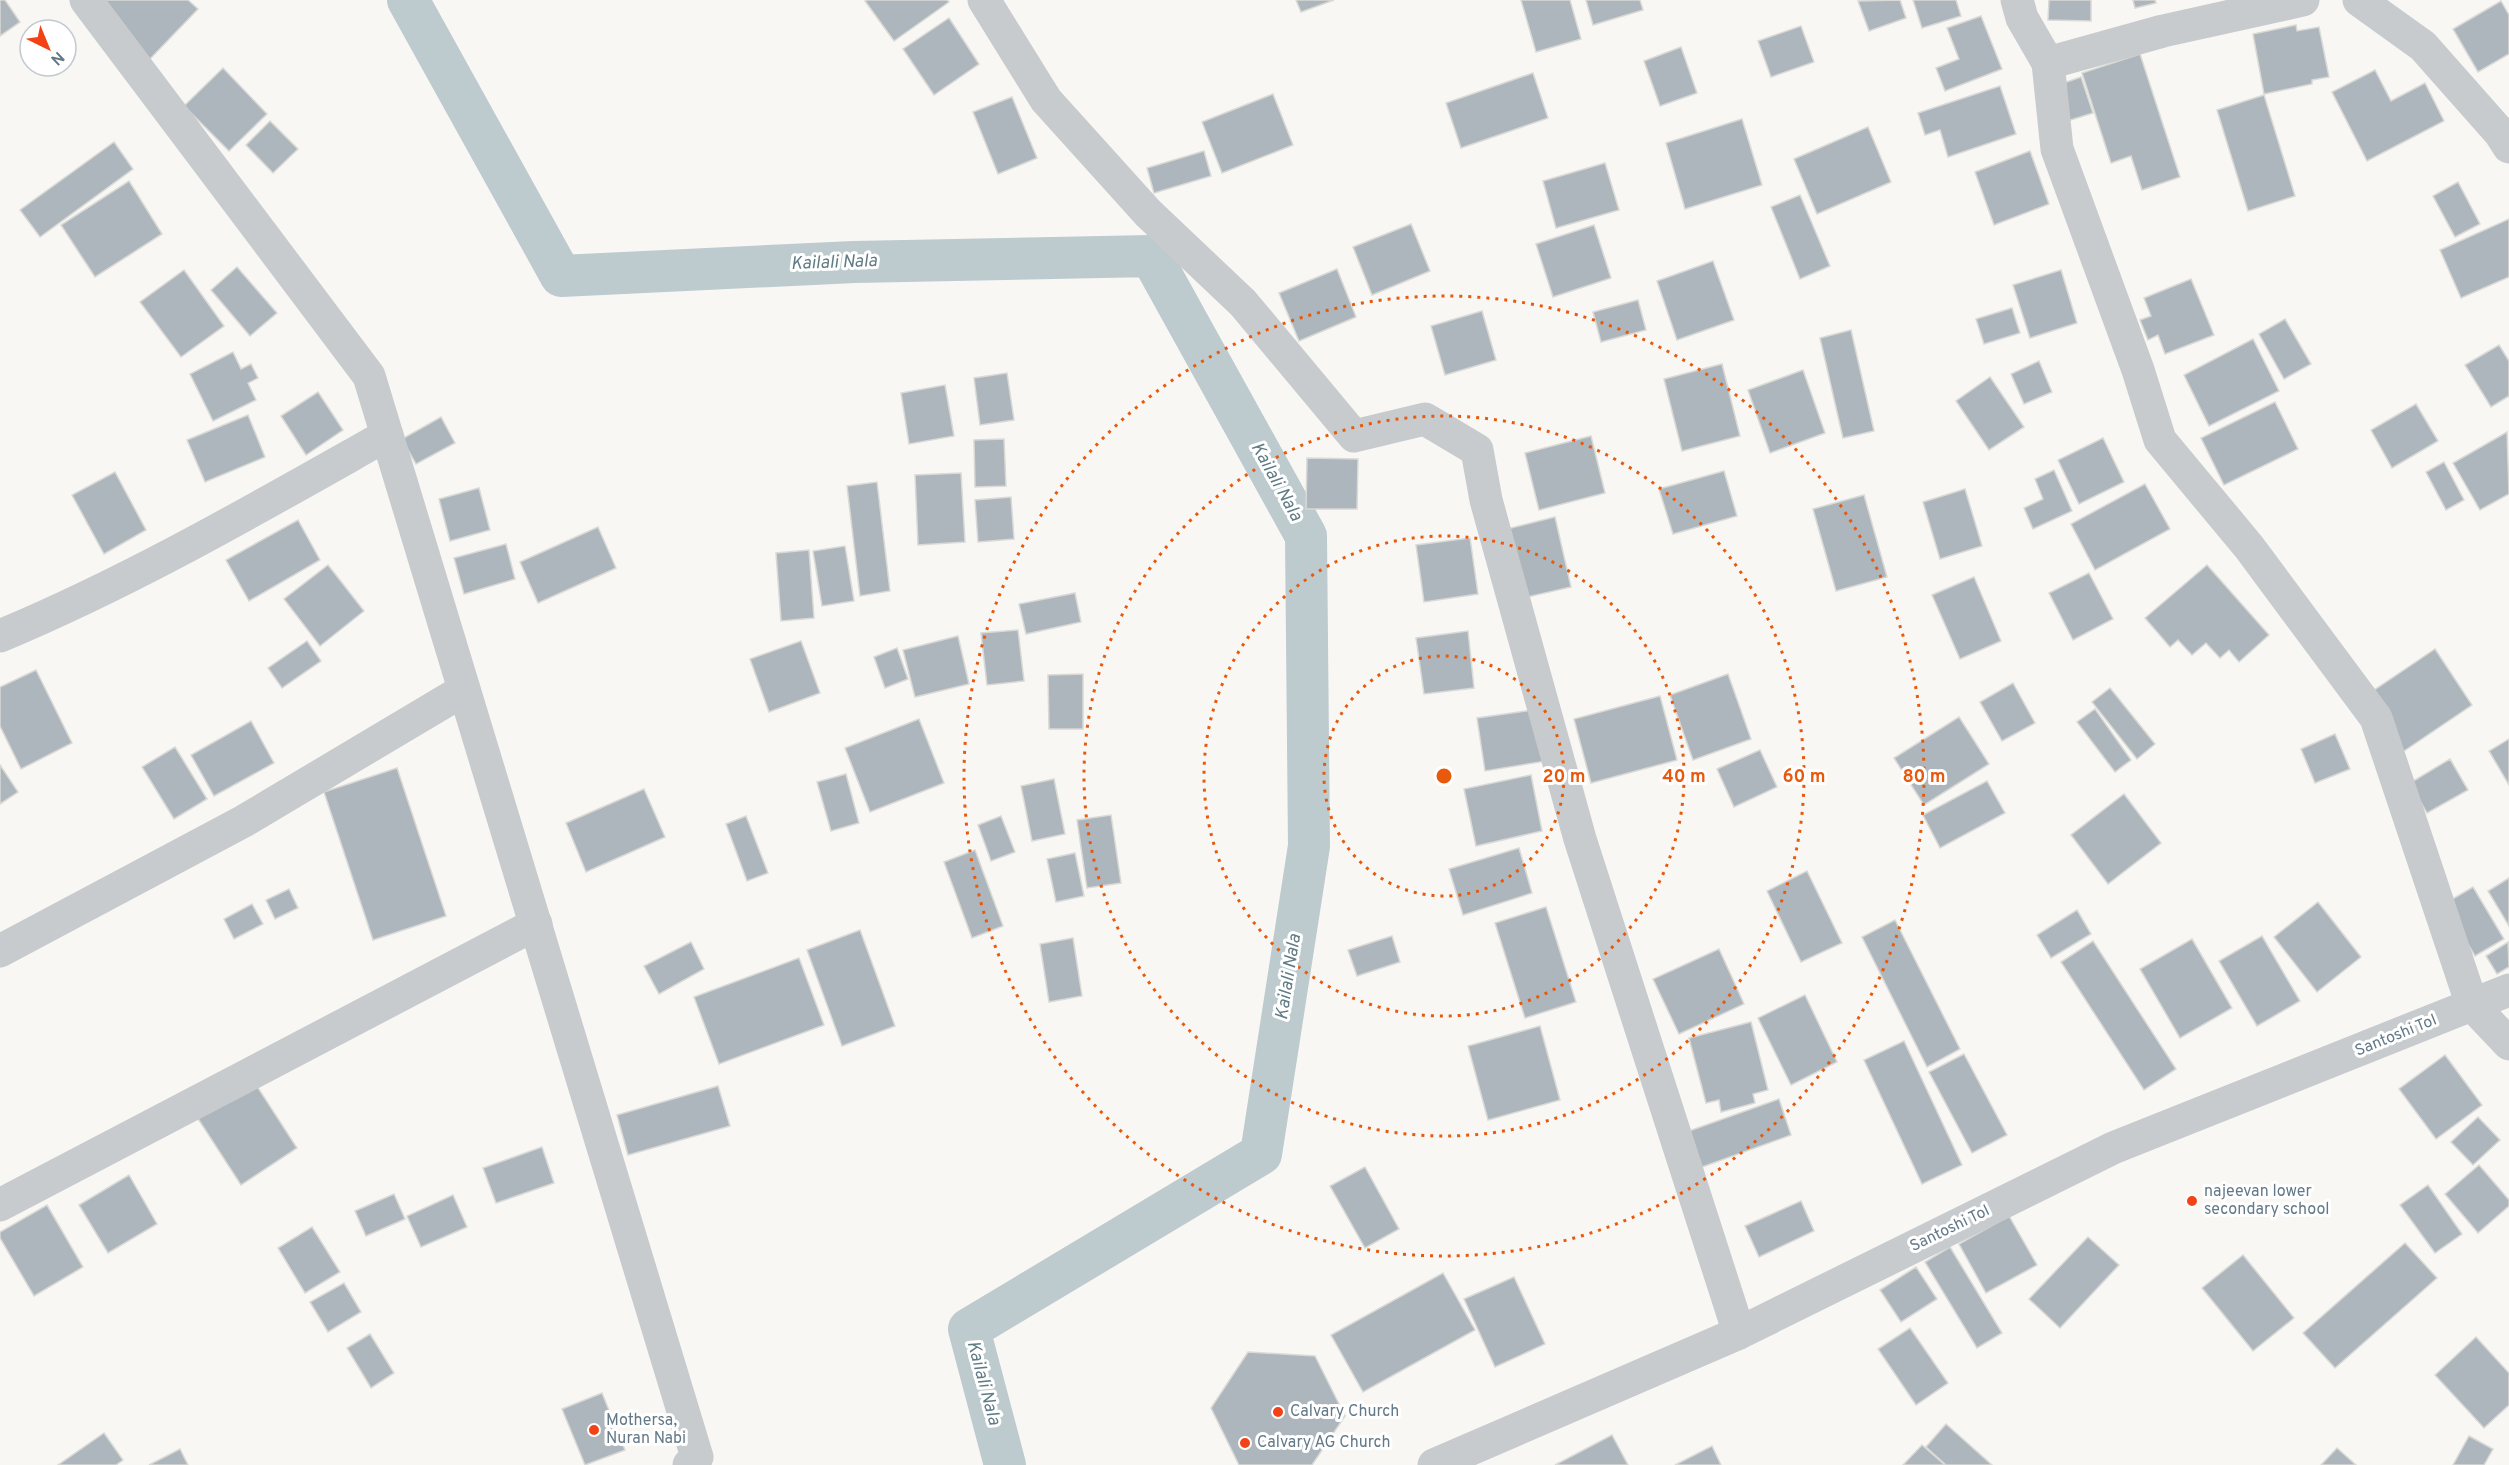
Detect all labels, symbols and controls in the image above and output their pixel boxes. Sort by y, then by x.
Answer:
north arrow [18,18,78,78]
text: N [46,46,68,69]
water label: Kailali Nala [790,250,878,276]
water label: Kailali Nala [1245,439,1307,526]
centre of rings [1434,766,1454,786]
text: 20 m [1542,766,1586,789]
text: 40 m [1662,766,1706,789]
text: 60 m [1782,766,1826,789]
text: 80 m [1902,766,1946,789]
water label: Kailali Nala [1271,932,1307,1022]
street label: Santoshi Tol [2352,1011,2440,1061]
place label: najeevan lower secondary school [2204,1182,2330,1220]
marker: najeevan lower secondary school [2185,1194,2199,1208]
street label: Santoshi Tol [1907,1201,1993,1257]
water label: Kailali Nala [961,1338,1005,1428]
place label: Calvary Church [1290,1402,1399,1422]
marker: Calvary Church [1271,1405,1285,1419]
place label: Mothersa, Nuran Nabi [606,1411,686,1449]
marker: Mothersa, Nuran Nabi [587,1423,601,1437]
place label: Calvary AG Church [1257,1433,1391,1453]
marker: Calvary AG Church [1238,1436,1252,1450]

